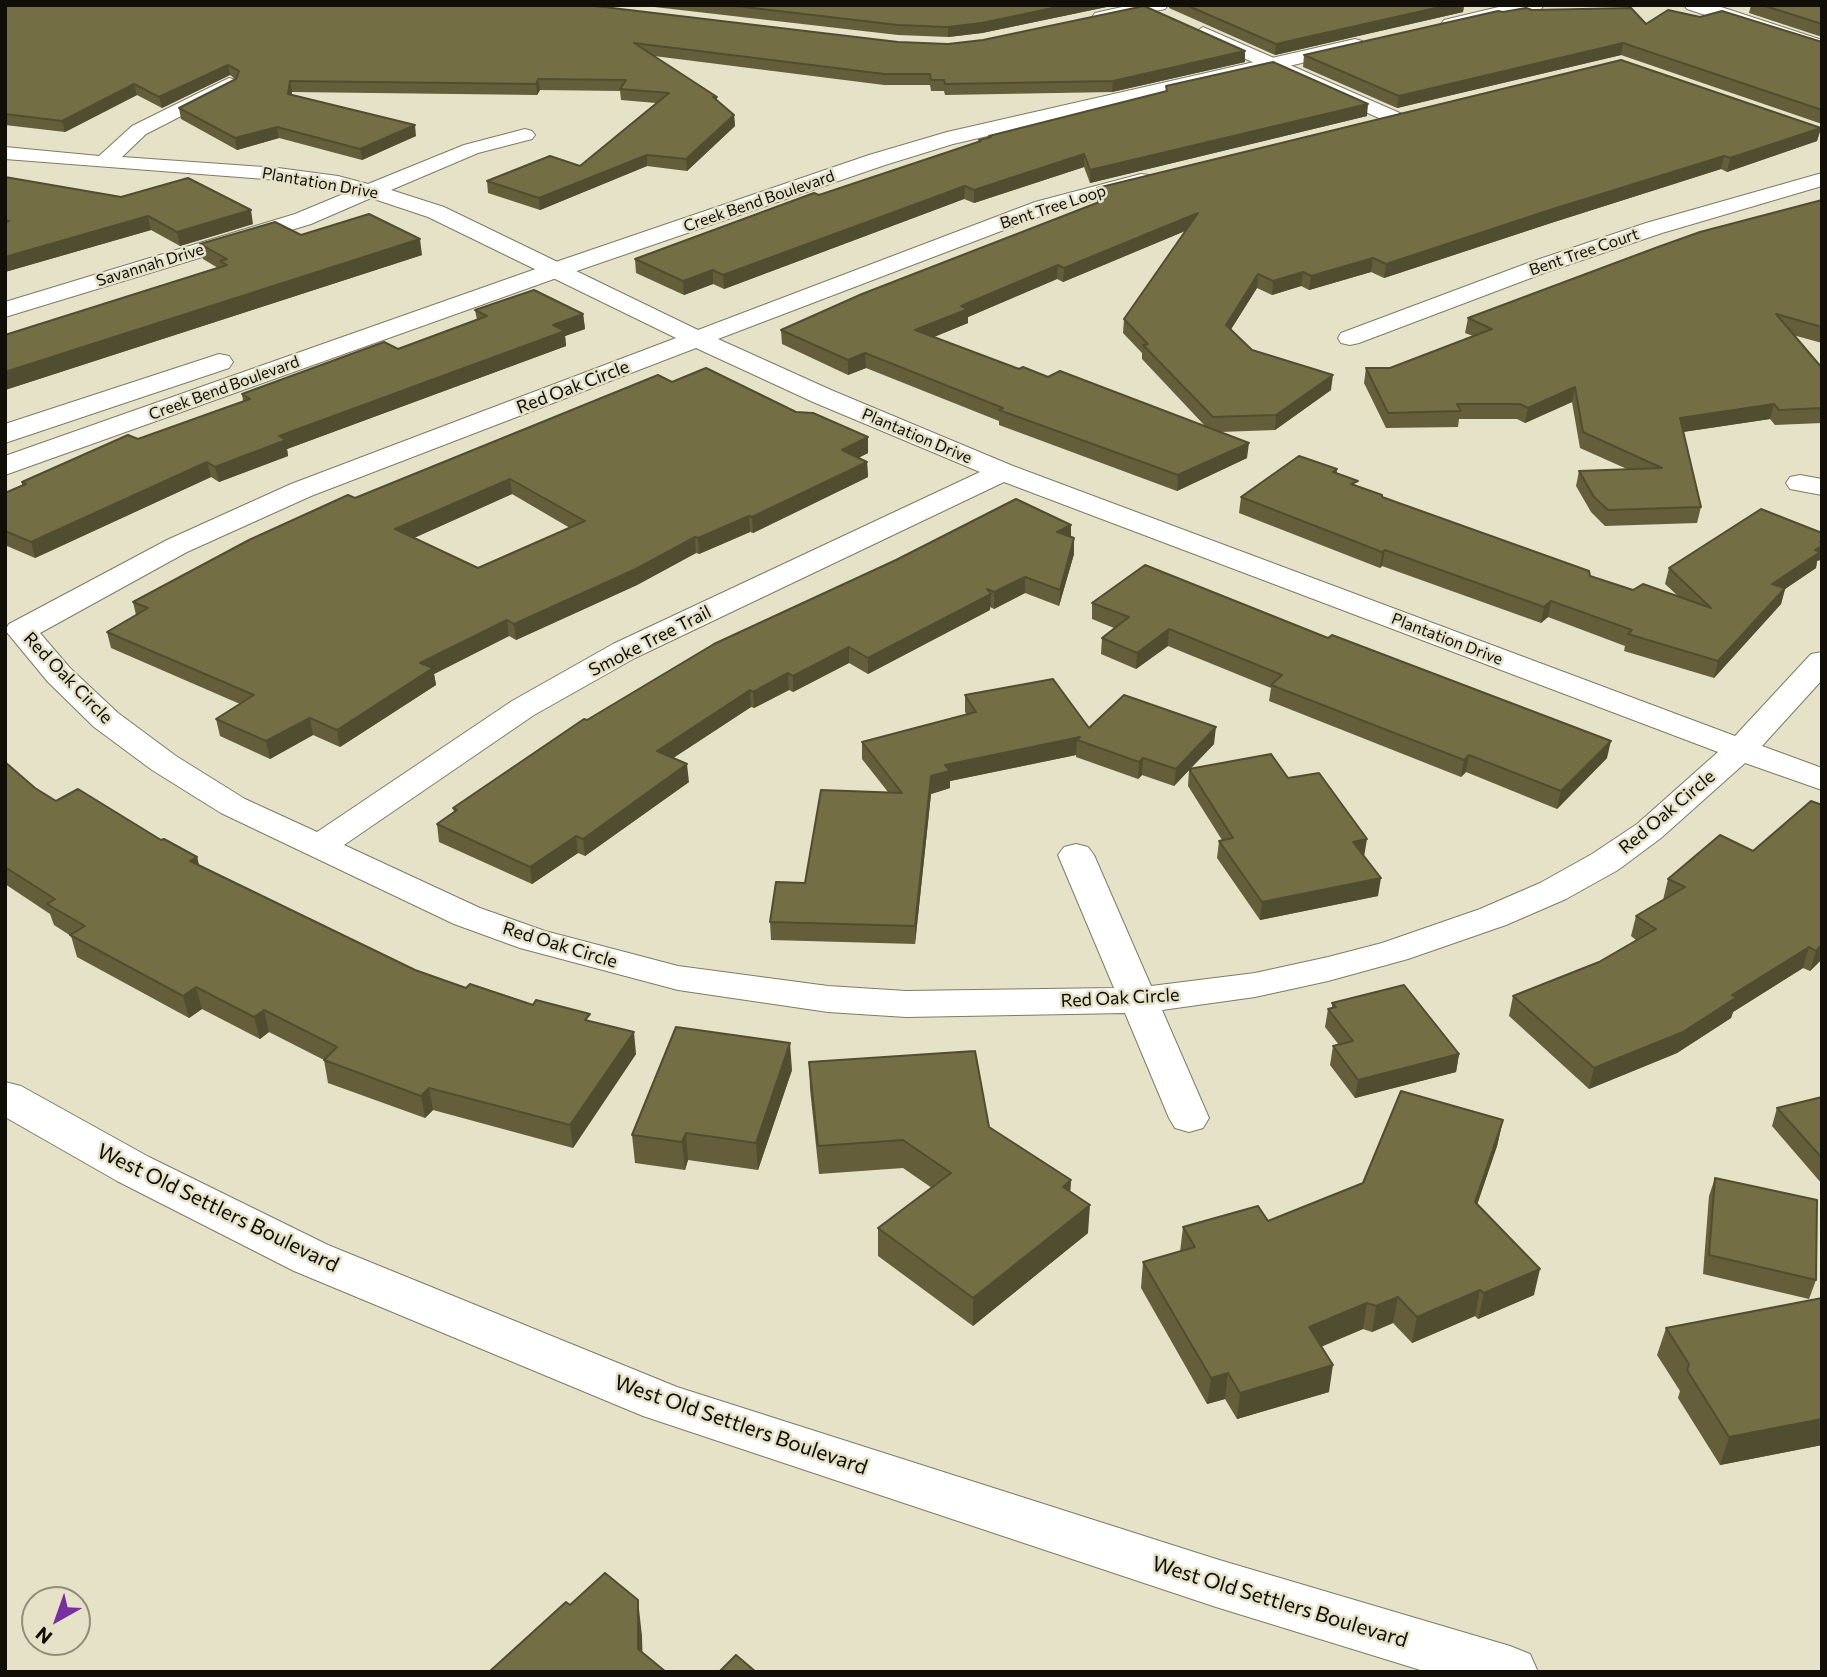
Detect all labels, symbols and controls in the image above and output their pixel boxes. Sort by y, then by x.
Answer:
street label: Plantation Drive [260,163,380,203]
street label: Creek Bend Boulevard [681,166,837,236]
street label: Bent Tree Loop [998,181,1108,233]
street label: Bent Tree Court [1527,224,1641,280]
street label: Savannah Drive [94,240,206,290]
street label: Creek Bend Boulevard [146,352,302,424]
street label: Red Oak Circle [514,356,632,418]
street label: Plantation Drive [859,404,975,468]
street label: Smoke Tree Trail [585,601,715,681]
street label: Plantation Drive [1389,609,1505,669]
street label: Red Oak Circle [19,628,117,728]
street label: Red Oak Circle [1615,766,1719,858]
street label: Red Oak Circle [500,917,620,973]
street label: Red Oak Circle [1060,984,1180,1012]
street label: West Old Settlers Boulevard [93,1138,343,1278]
street label: West Old Settlers Boulevard [611,1370,871,1480]
street label: West Old Settlers Boulevard [1149,1551,1411,1653]
north arrow [21,1586,91,1656]
text: N [31,1623,56,1649]

